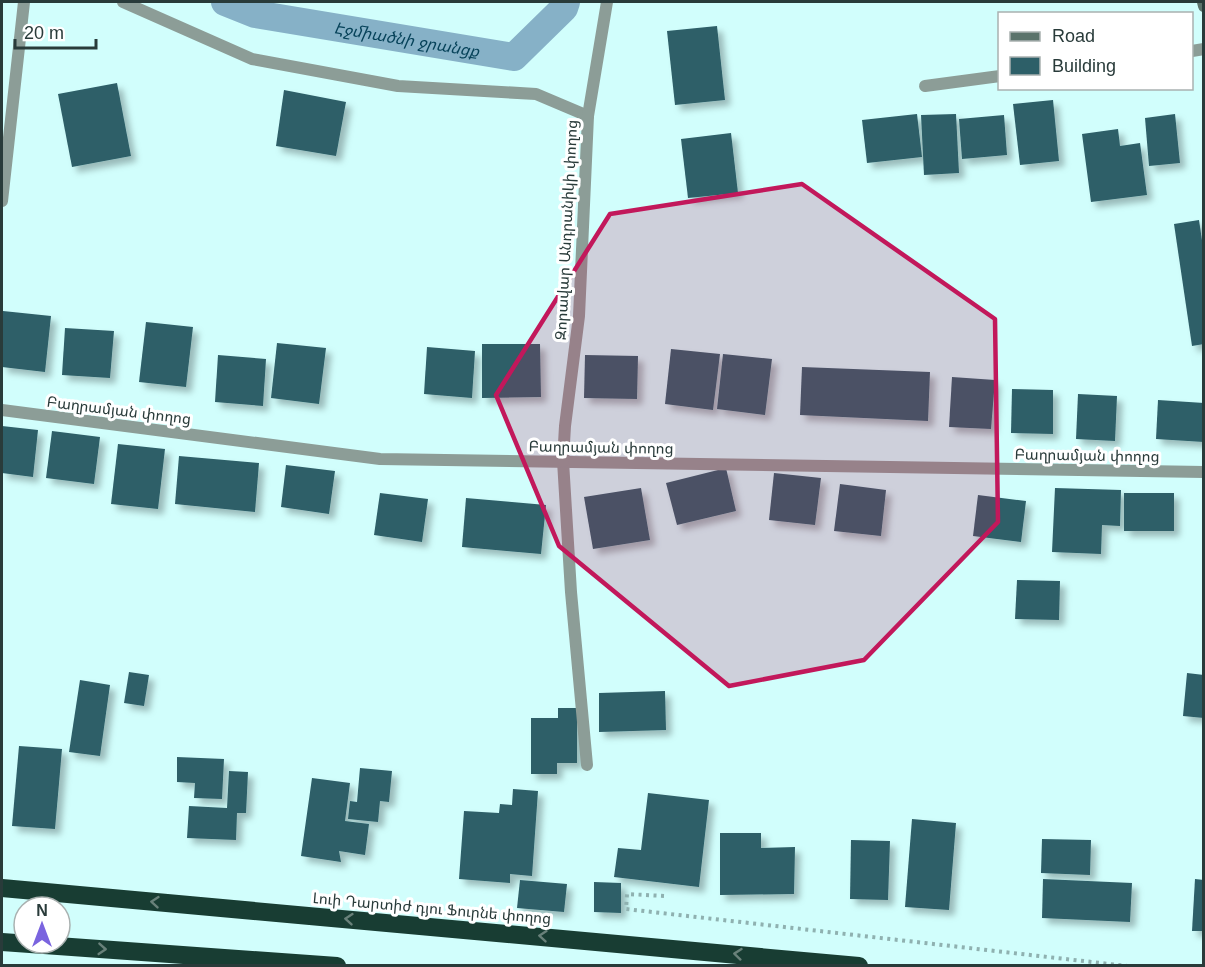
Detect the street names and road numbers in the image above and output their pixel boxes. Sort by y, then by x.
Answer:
street label: Զորավար Անդրանիկի փողոց [552,119,581,341]
street label: Բաղրամյան փողոց [46,393,192,428]
street label: Բաղրամյան փողոց [528,437,674,458]
street label: Բաղրամյան փողոց [1014,445,1160,466]
street label: Լուի Դարտիժ դյու Ֆուրնե փողոց [312,889,552,928]

